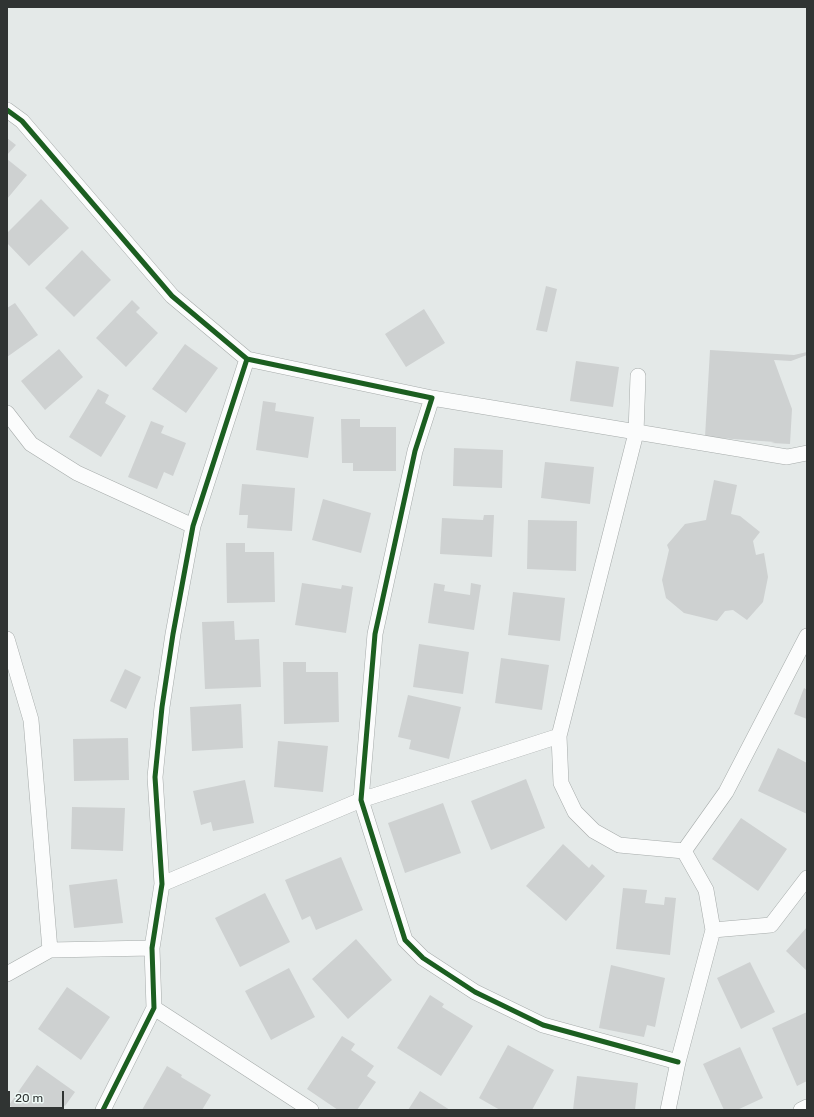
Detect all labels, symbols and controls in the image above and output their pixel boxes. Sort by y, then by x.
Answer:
scale bar [10,1083,66,1109]
text: 20 m [15,1091,43,1105]

